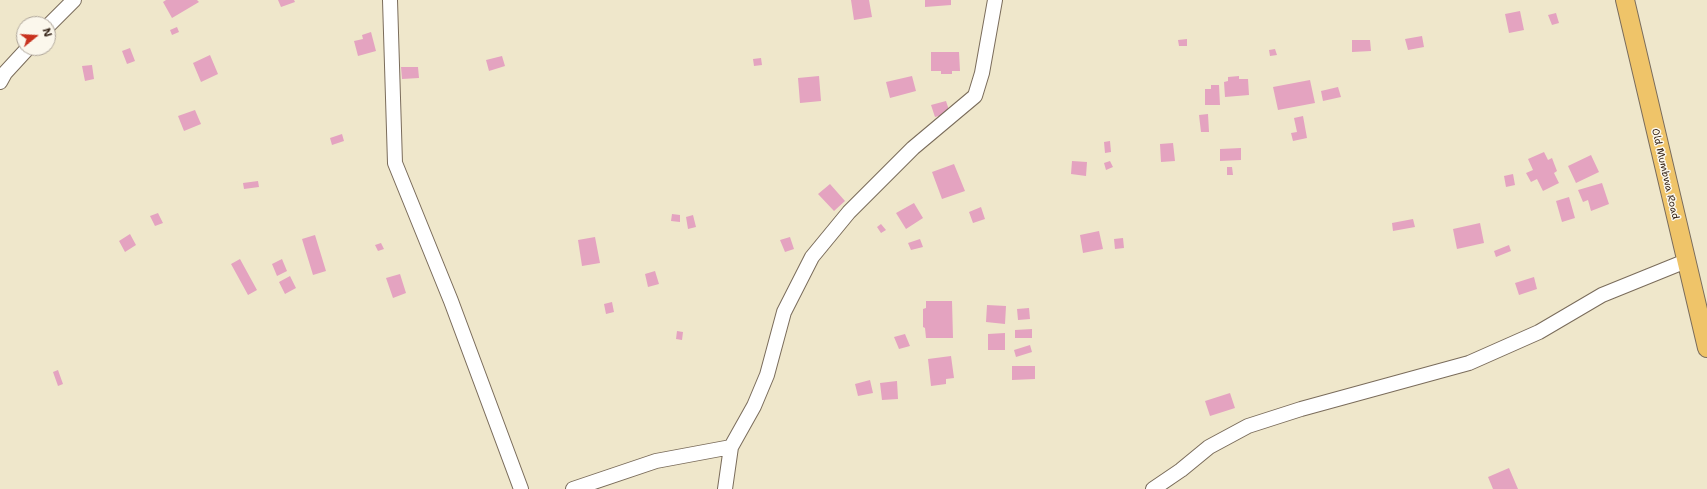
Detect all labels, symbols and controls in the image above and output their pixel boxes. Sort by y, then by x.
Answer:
north arrow [16,16,56,56]
text: N [38,26,55,39]
street label: Old Mumbwa Road [1649,127,1681,221]

